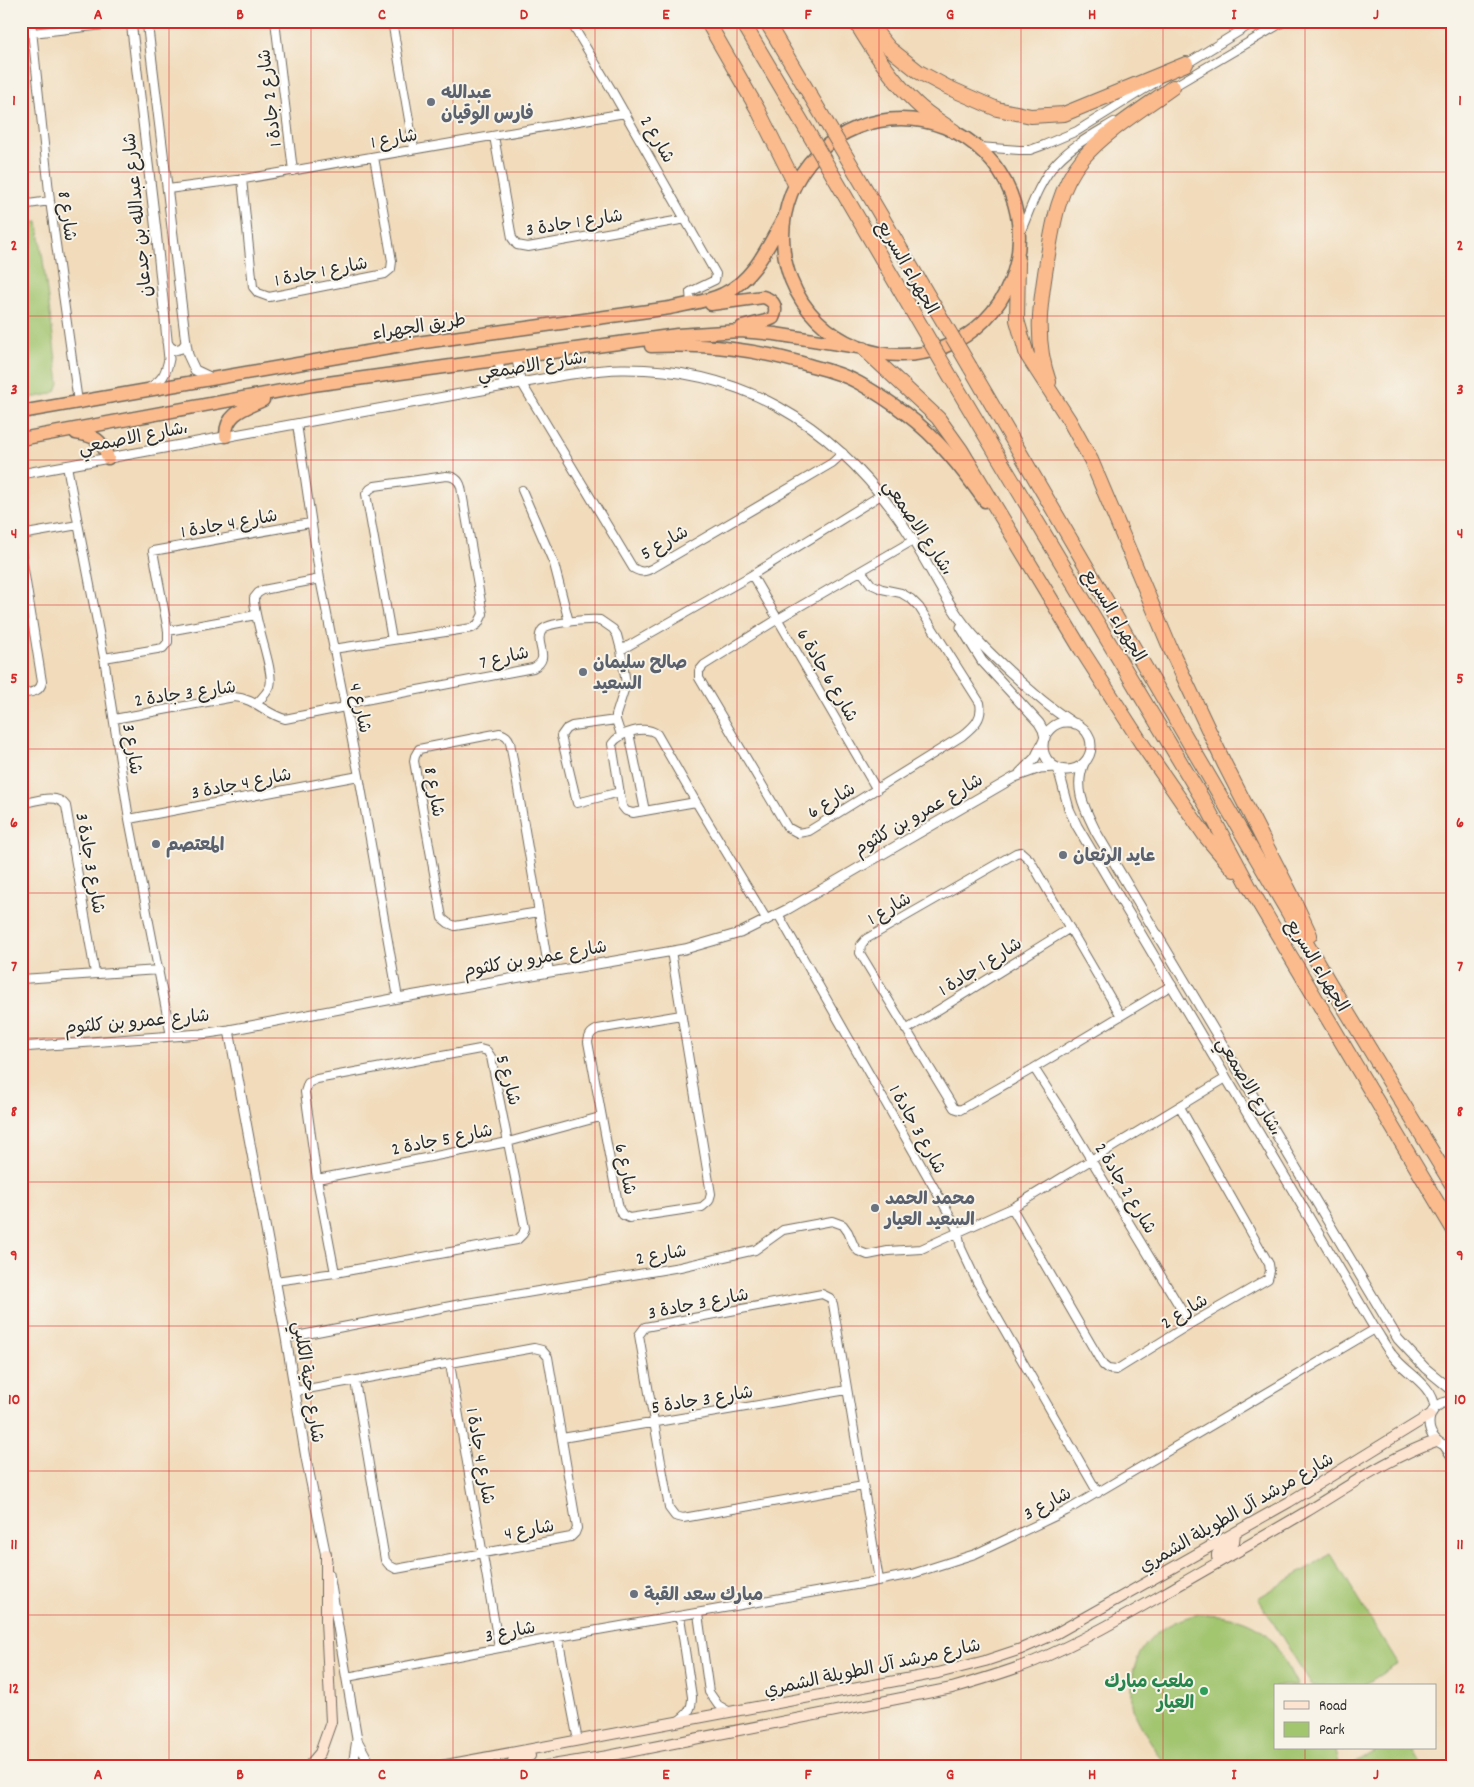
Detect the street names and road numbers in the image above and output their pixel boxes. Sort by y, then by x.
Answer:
street label: شارع 2 جادة 1 [253,47,290,148]
street label: شارع 2 [632,112,679,169]
street label: شارع 1 [369,124,420,157]
street label: شارع عبدالله بن جدعان [118,131,161,298]
street label: شارع 8 [50,190,81,243]
street label: شارع 1 جادة 3 [524,204,625,245]
street label: الجهراء السريع [869,217,943,320]
street label: شارع 1 جادة 1 [273,252,370,295]
street label: طريق الجهراء [371,309,468,348]
street label: شارع الاصمعي، [476,346,589,389]
street label: شارع الاصمعي، [77,417,191,463]
street label: شارع الاصمعي، [875,475,958,582]
street label: شارع 4 جادة 1 [179,505,280,546]
street label: شارع 5 [637,521,694,568]
street label: الجهراء السريع [1075,565,1151,668]
street label: شارع 6 جادة 6 [789,625,863,728]
street label: شارع 7 [477,642,532,677]
street label: شارع 3 جادة 2 [133,676,238,715]
street label: شارع 4 [341,681,376,736]
street label: شارع 3 [114,722,147,777]
street label: شارع 4 جادة 3 [189,763,294,807]
street label: شارع 8 [416,765,449,819]
street label: شارع عمرو بن كلثوم [850,769,989,863]
street label: شارع 6 [804,778,861,826]
street label: شارع 3 جادة 3 [67,811,110,916]
street label: شارع 1 [864,888,917,933]
street label: الجهراء السريع [1278,915,1354,1018]
street label: شارع 1 جادة 1 [935,933,1028,1004]
street label: شارع عمرو بن كلثوم [462,936,609,985]
street label: شارع عمرو بن كلثوم [64,1005,211,1042]
street label: شارع الاصمعي، [1208,1033,1287,1142]
street label: شارع 5 [488,1053,525,1109]
street label: شارع 3 جادة 1 [881,1081,951,1179]
street label: شارع 5 جادة 2 [390,1119,495,1164]
street label: شارع 2 جادة 2 [1087,1139,1161,1239]
street label: شارع 6 [606,1142,641,1197]
street label: شارع 2 [634,1240,689,1273]
street label: شارع 3 جادة 3 [646,1283,751,1327]
street label: شارع 2 [1157,1289,1214,1337]
street label: شارع دحية الكلبي [284,1320,328,1445]
street label: شارع 3 جادة 5 [650,1381,755,1422]
street label: شارع 4 جادة 1 [458,1406,499,1507]
street label: شارع مرشد آل الطويلة الشمري [1135,1448,1339,1580]
street label: شارع 3 [1020,1482,1077,1528]
street label: شارع 4 [502,1515,557,1548]
street label: شارع 3 [483,1616,538,1651]
street label: شارع مرشد آل الطويلة الشمري [762,1634,983,1705]

